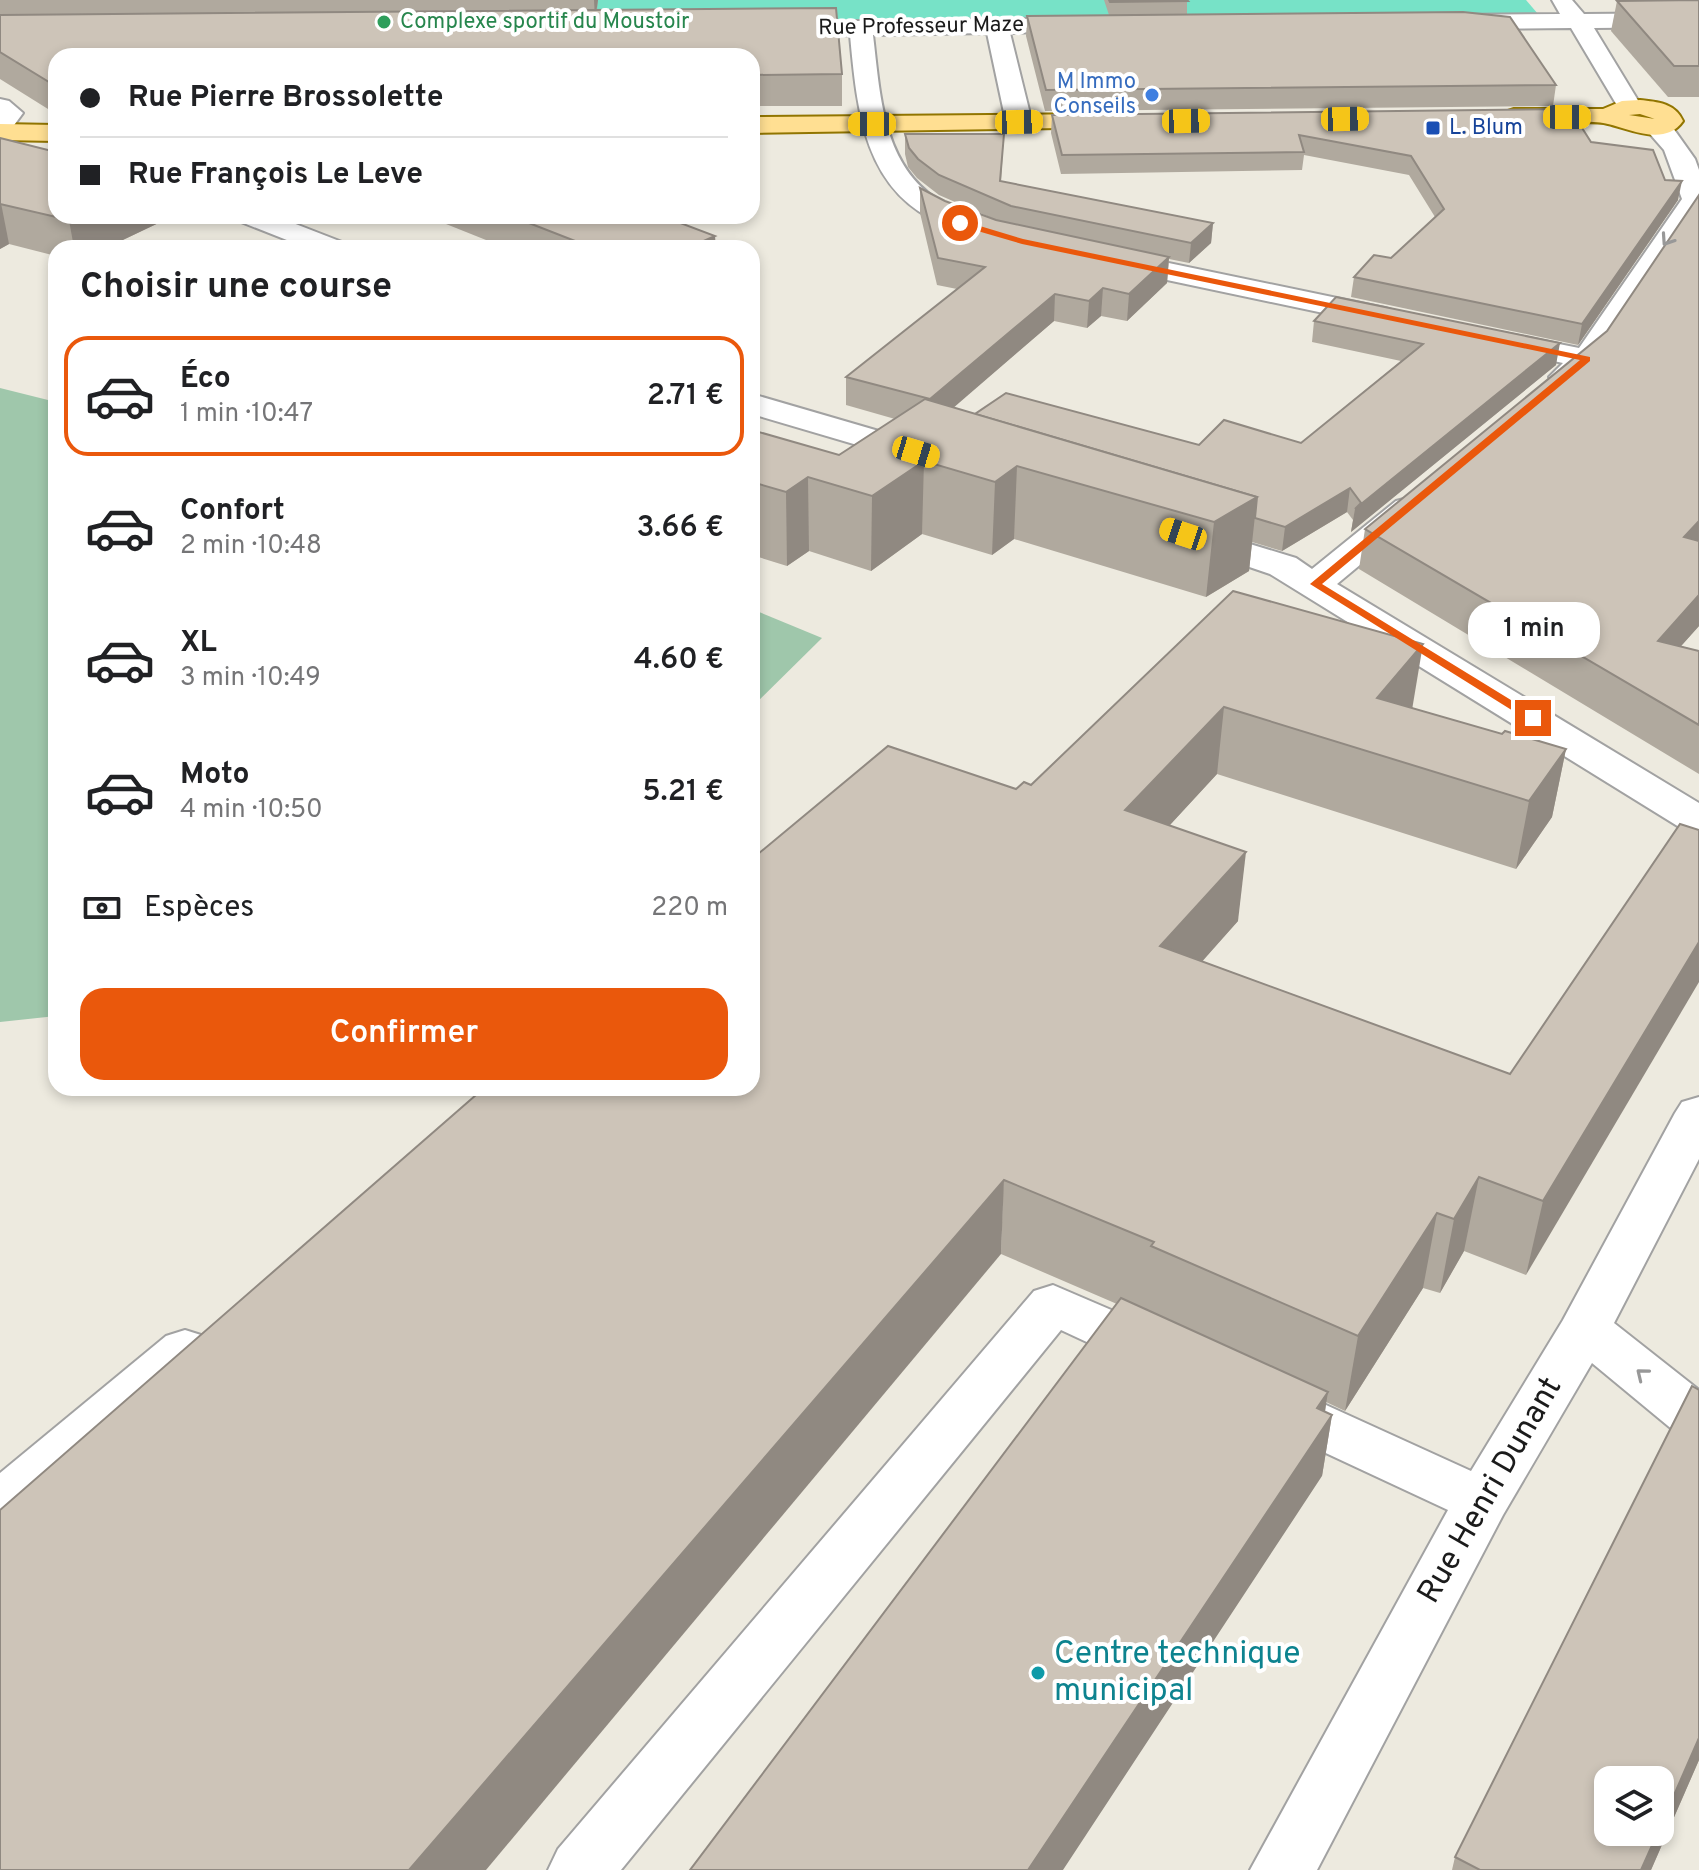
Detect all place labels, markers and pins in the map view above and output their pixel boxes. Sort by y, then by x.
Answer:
place label: Complexe sportif du Moustoir [400,9,690,36]
marker: Complexe sportif du Moustoir [375,13,393,31]
place label: M Immo Conseils [1054,69,1136,121]
marker: M Immo Conseils [1143,86,1161,104]
place label: L. Blum [1449,115,1523,142]
marker: L. Blum [1424,119,1442,137]
place label: Centre technique municipal [1054,1635,1300,1712]
marker: Centre technique municipal [1029,1664,1047,1682]

